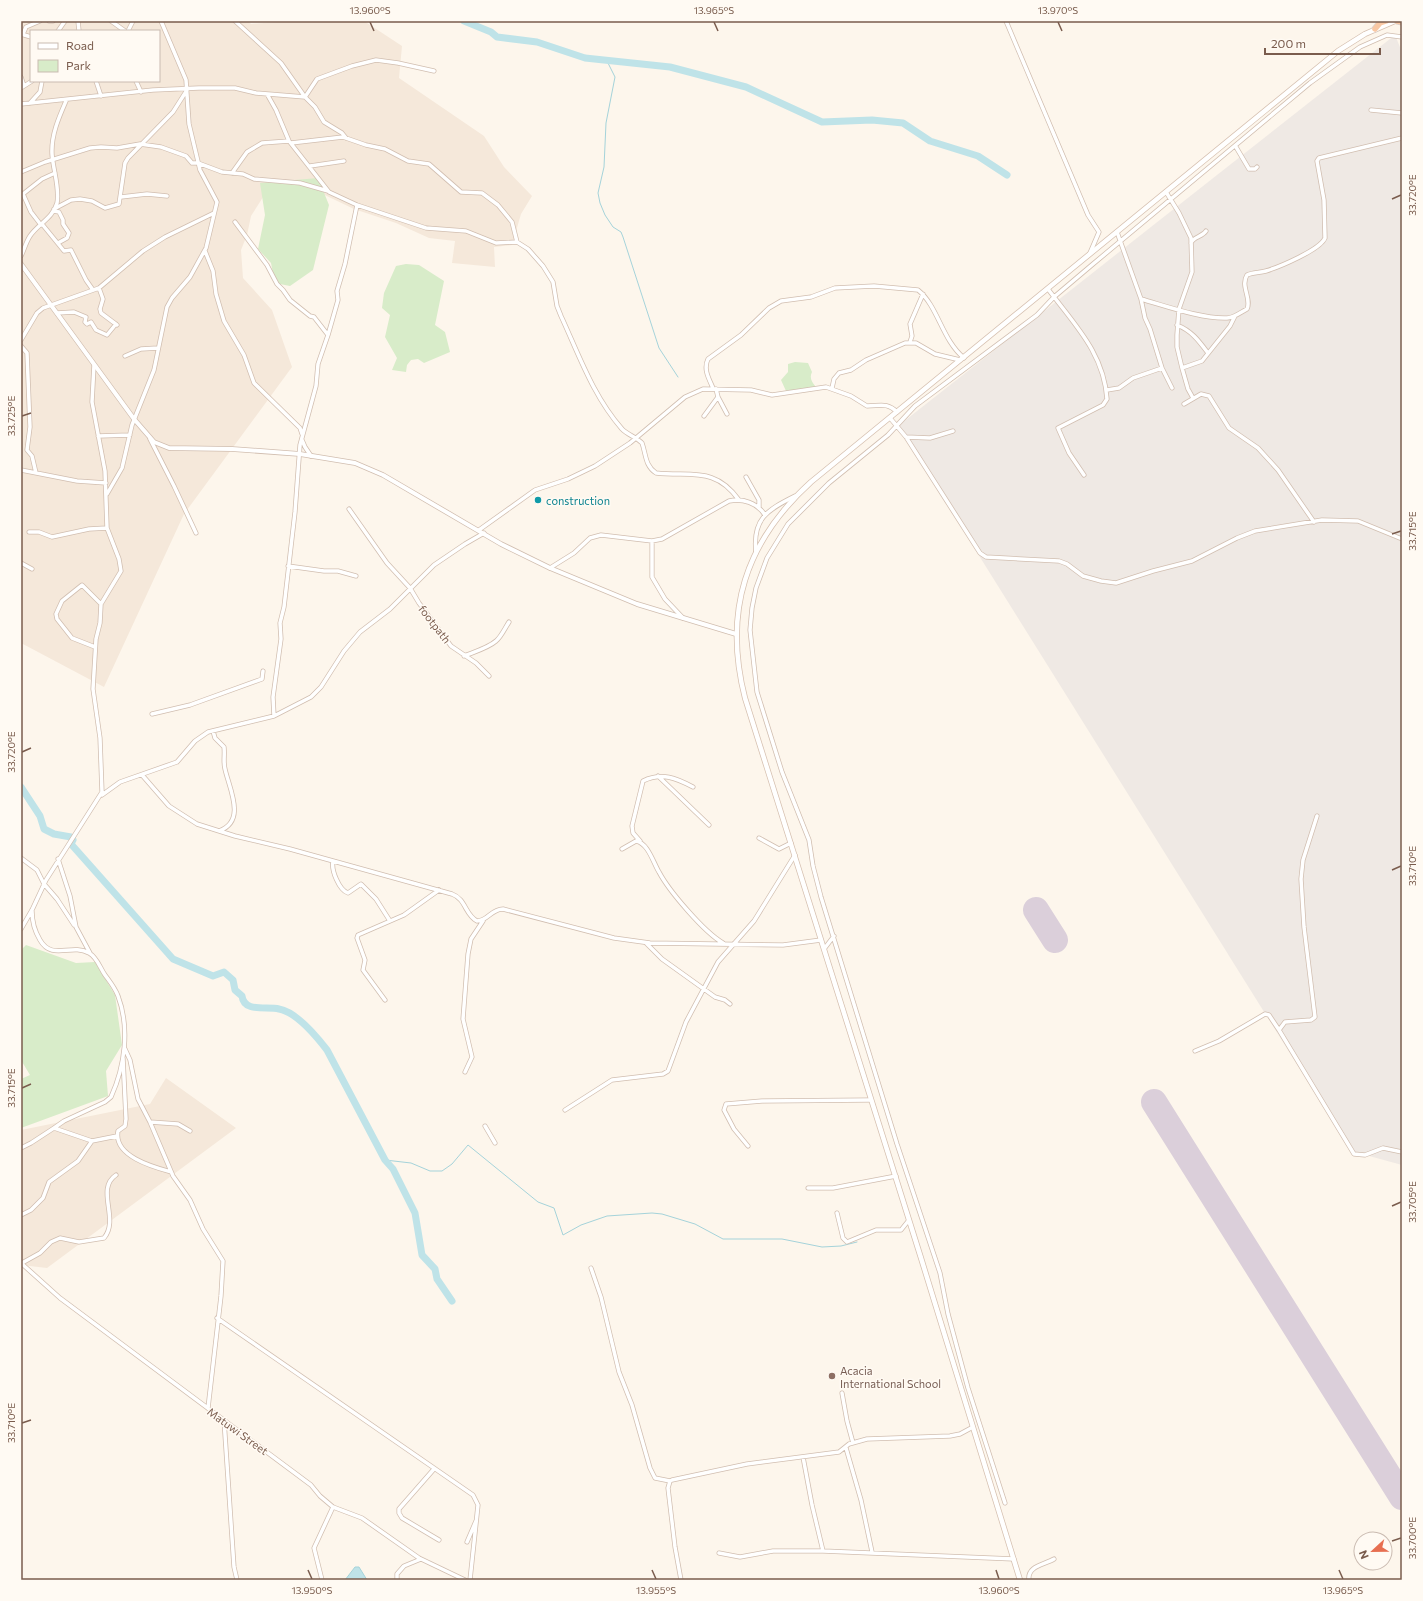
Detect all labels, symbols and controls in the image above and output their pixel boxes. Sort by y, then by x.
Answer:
text: 13.960°S [349,4,391,16]
text: 13.965°S [694,4,734,16]
text: 13.970°S [1038,4,1078,16]
legend [30,30,160,82]
scale bar [1265,30,1380,56]
text: 200 m [1271,36,1306,50]
text: Road [66,38,94,52]
text: Park [66,58,92,72]
text: 33.720°E [1406,174,1418,216]
text: 33.725°E [5,396,17,436]
place label: construction [546,494,610,507]
marker: construction [533,495,543,505]
text: 33.715°E [1406,511,1418,551]
street label: footpath [416,602,454,646]
text: 33.720°E [5,731,17,773]
text: 33.710°E [1406,846,1418,886]
text: 33.715°E [5,1068,17,1108]
text: 33.705°E [1406,1181,1418,1223]
place label: Acacia International School [840,1364,941,1390]
marker: Acacia International School [827,1371,837,1381]
text: 33.710°E [5,1403,17,1443]
street label: Matuwi Street [205,1405,271,1458]
text: 33.700°E [1406,1517,1418,1559]
north arrow [1353,1531,1393,1571]
text: N [1356,1549,1371,1561]
text: 13.950°S [292,1584,333,1596]
text: 13.955°S [636,1584,676,1596]
text: 13.960°S [978,1584,1020,1596]
text: 13.965°S [1323,1584,1363,1596]

